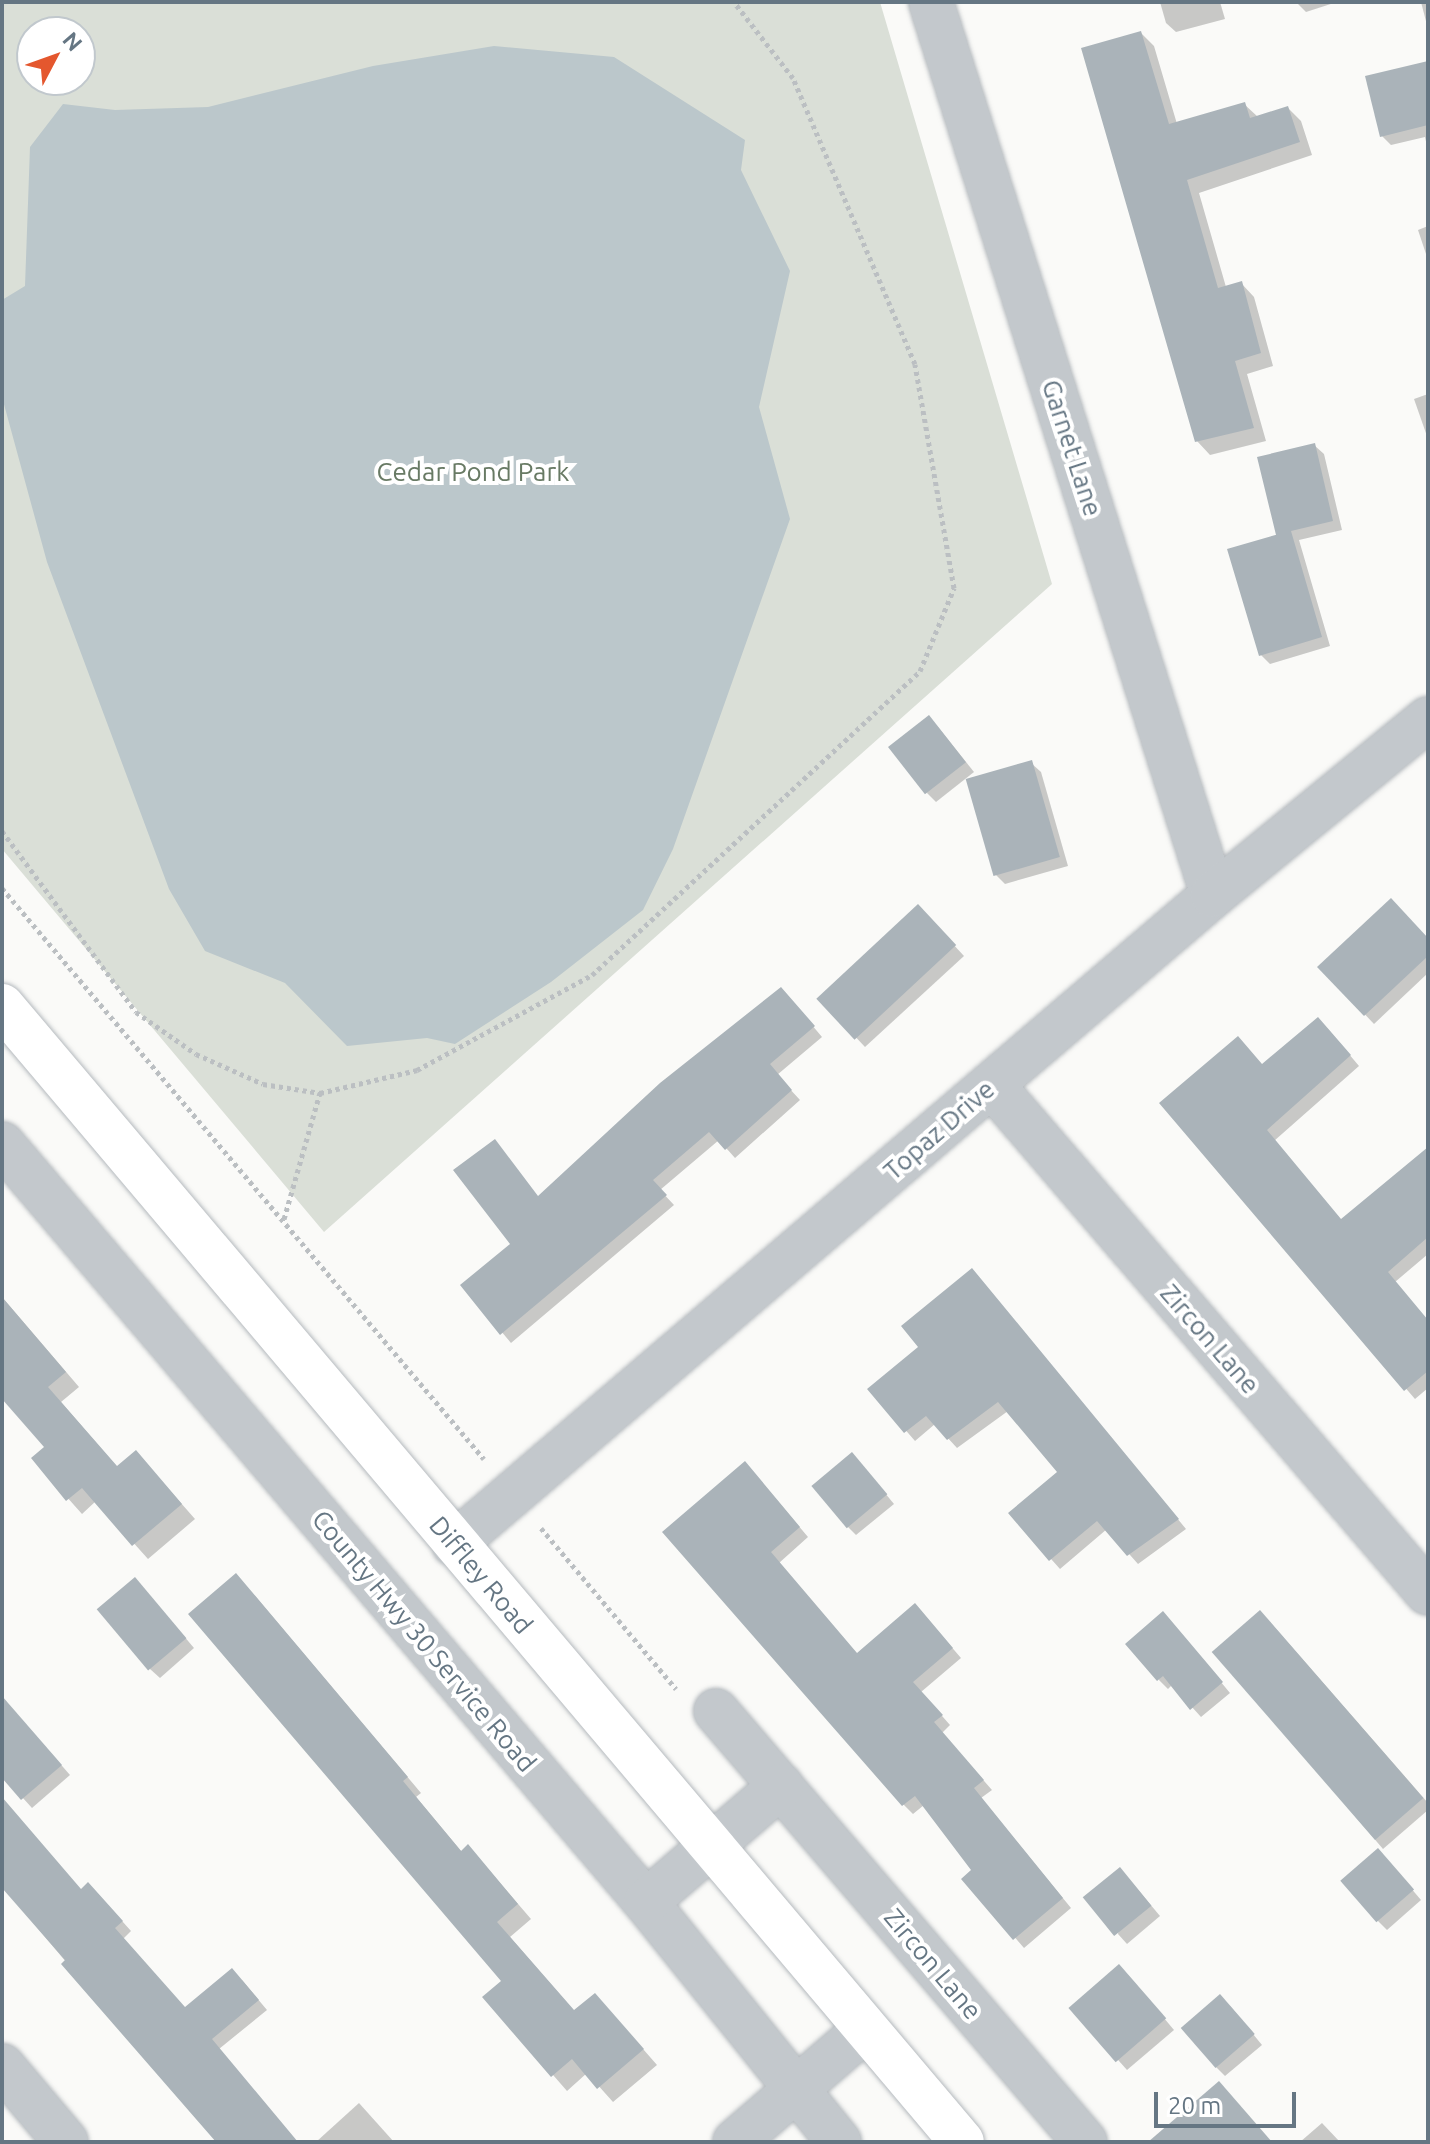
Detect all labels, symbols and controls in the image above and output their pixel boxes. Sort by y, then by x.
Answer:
north arrow [16,16,96,96]
text: N [58,27,88,56]
street label: Garnet Lane [1035,376,1109,520]
park label: Cedar Pond Park [377,456,569,488]
street label: Topaz Drive [877,1073,1001,1187]
street label: Zircon Lane [1154,1278,1266,1400]
street label: County Hwy 30 Service Road [305,1504,543,1778]
street label: Diffley Road [423,1510,539,1640]
street label: Zircon Lane [878,1902,988,2026]
scale bar [1158,2076,1300,2126]
text: 20 m [1168,2092,1221,2119]

